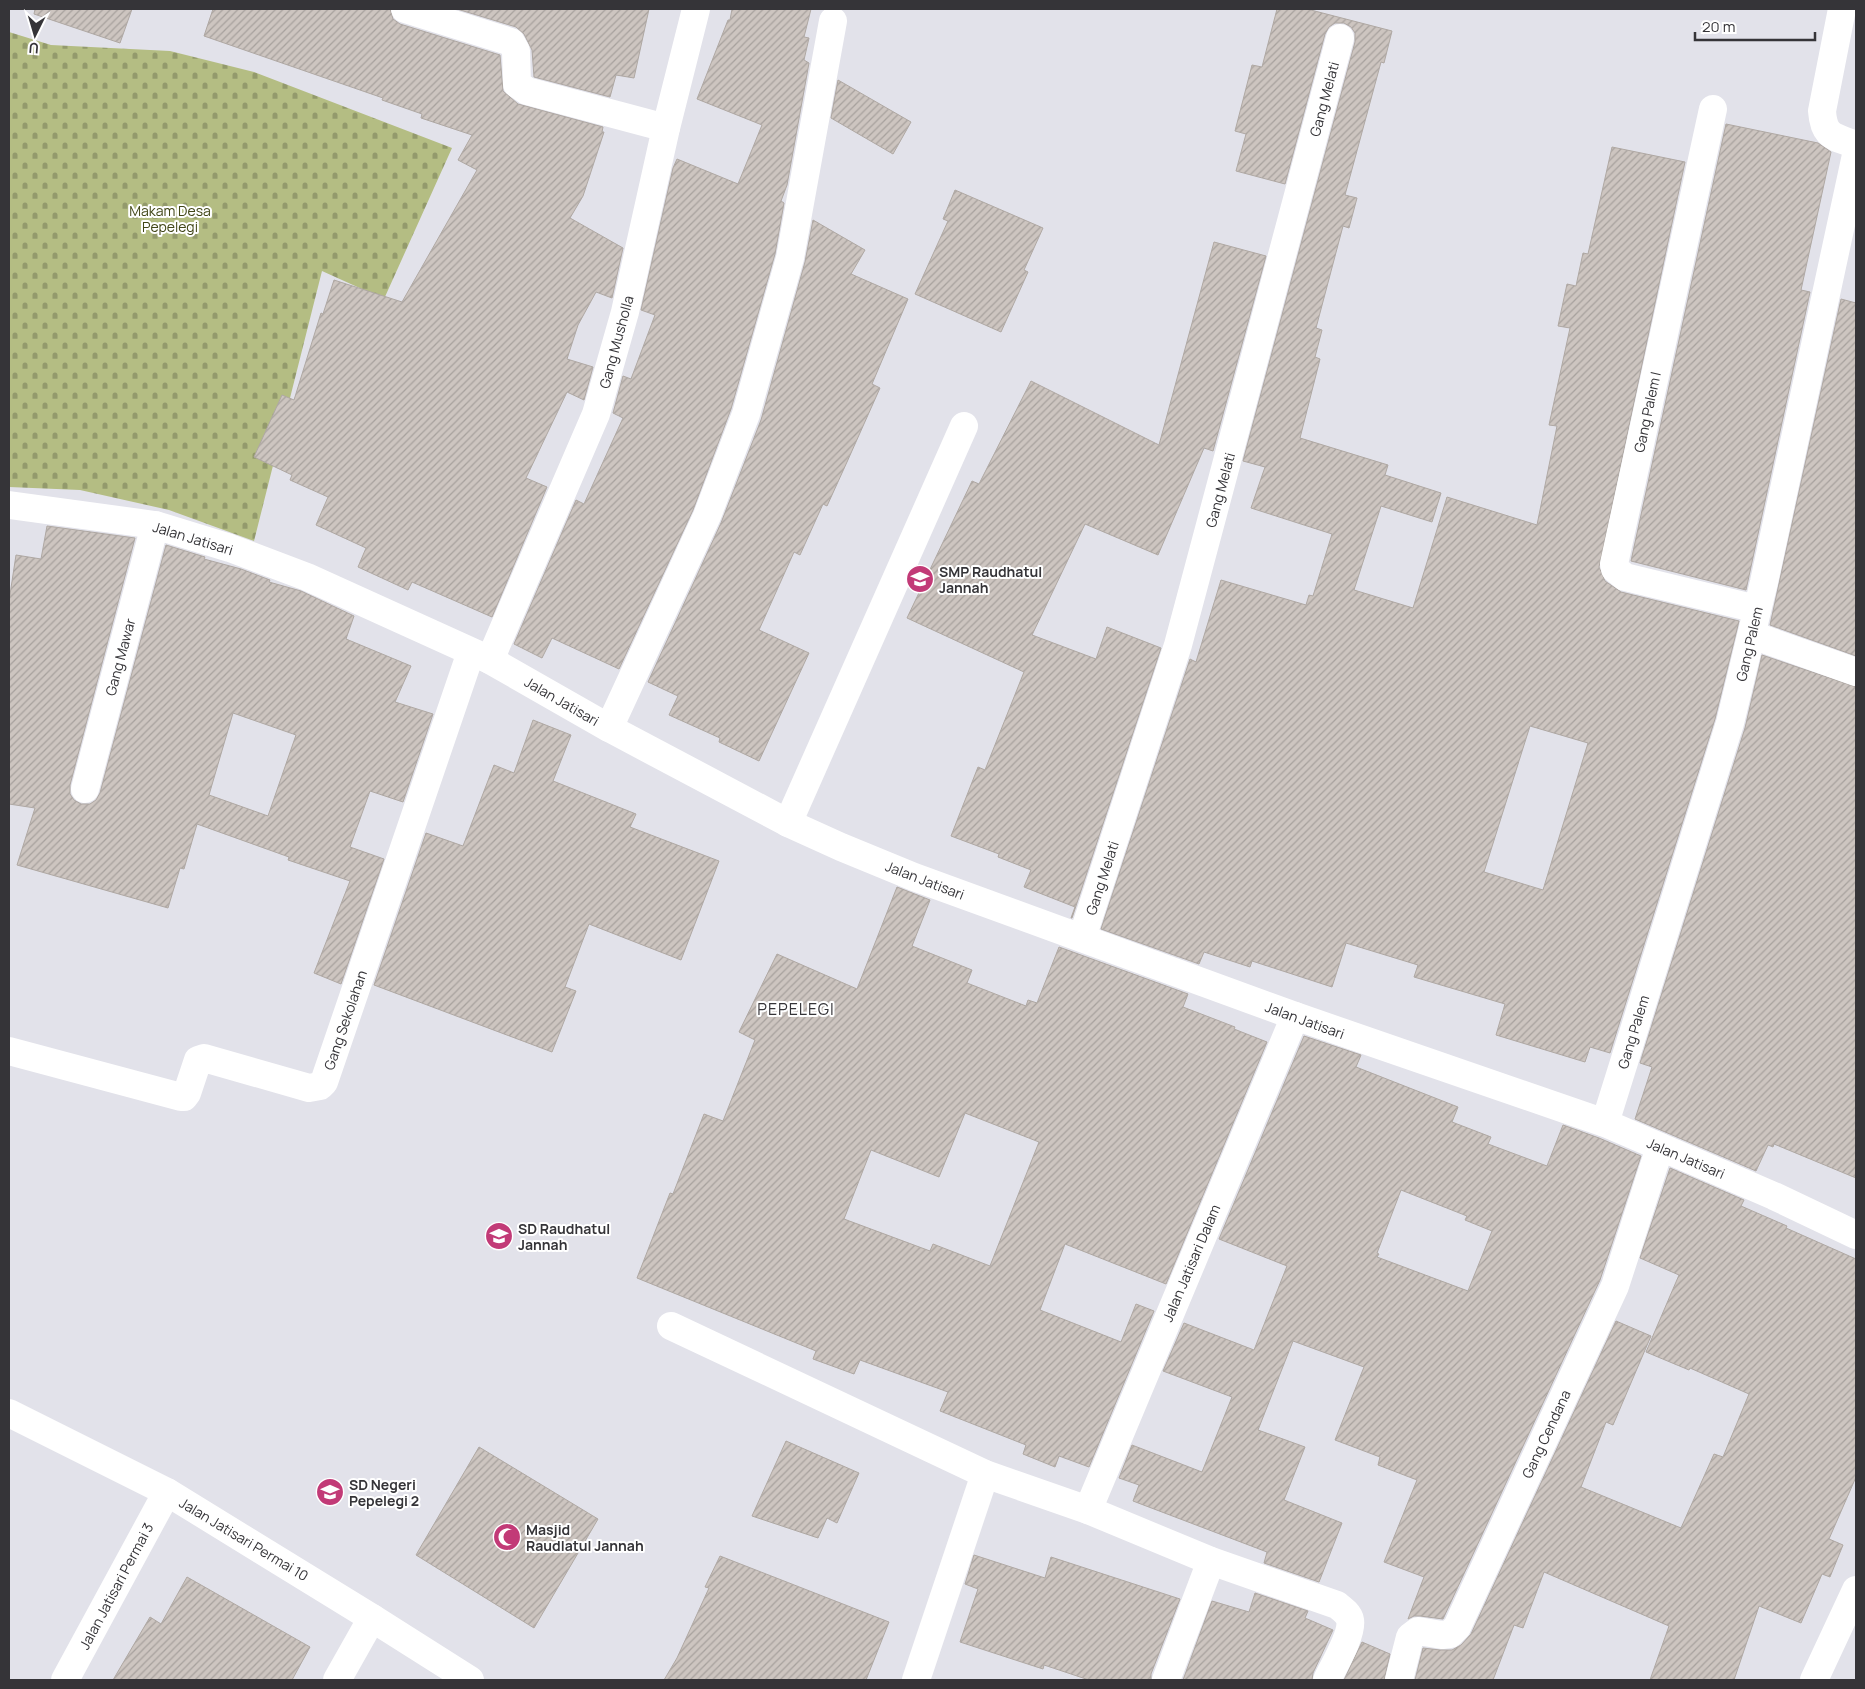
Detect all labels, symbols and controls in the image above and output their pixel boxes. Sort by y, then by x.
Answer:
north arrow [10,10,60,60]
scale bar [1695,10,1815,42]
text: 20 m [1702,16,1735,37]
text: U [28,39,40,58]
street label: Gang Melati [1305,59,1343,139]
park label: Makam Desa Pepelegi [129,201,211,236]
street label: Gang Musholla [594,293,638,391]
street label: Gang Palem I [1629,370,1665,454]
street label: Gang Melati [1201,450,1239,530]
street label: Jalan Jatisari [151,517,235,559]
place label: SMP Raudhatul Jannah [939,562,1042,597]
school or university icon: SMP Raudhatul Jannah [905,564,935,594]
street label: Gang Palem [1731,605,1767,683]
street label: Gang Mawar [101,616,139,698]
street label: Jalan Jatisari [521,672,603,730]
street label: Gang Melati [1081,838,1123,918]
street label: Jalan Jatisari [883,856,967,904]
street label: Gang Sekolahan [319,968,371,1072]
street label: Gang Palem [1613,993,1653,1071]
street label: Jalan Jatisari [1263,997,1347,1043]
district label: PEPELEGI [757,998,835,1020]
street label: Jalan Jatisari [1644,1133,1728,1183]
street label: Jalan Jatisari Dalam [1158,1201,1224,1325]
place label: SD Raudhatul Jannah [518,1219,610,1254]
school or university icon: SD Raudhatul Jannah [484,1221,514,1251]
street label: Gang Cendana [1517,1387,1575,1481]
place label: SD Negeri Pepelegi 2 [349,1475,419,1510]
school or university icon: SD Negeri Pepelegi 2 [315,1477,345,1507]
street label: Jalan Jatisari Permai 10 [176,1493,312,1585]
street label: Jalan Jatisari Permai 3 [75,1519,157,1653]
place label: Masjid Raudlatul Jannah [526,1520,644,1555]
mosque icon: Masjid Raudlatul Jannah [492,1522,522,1552]

